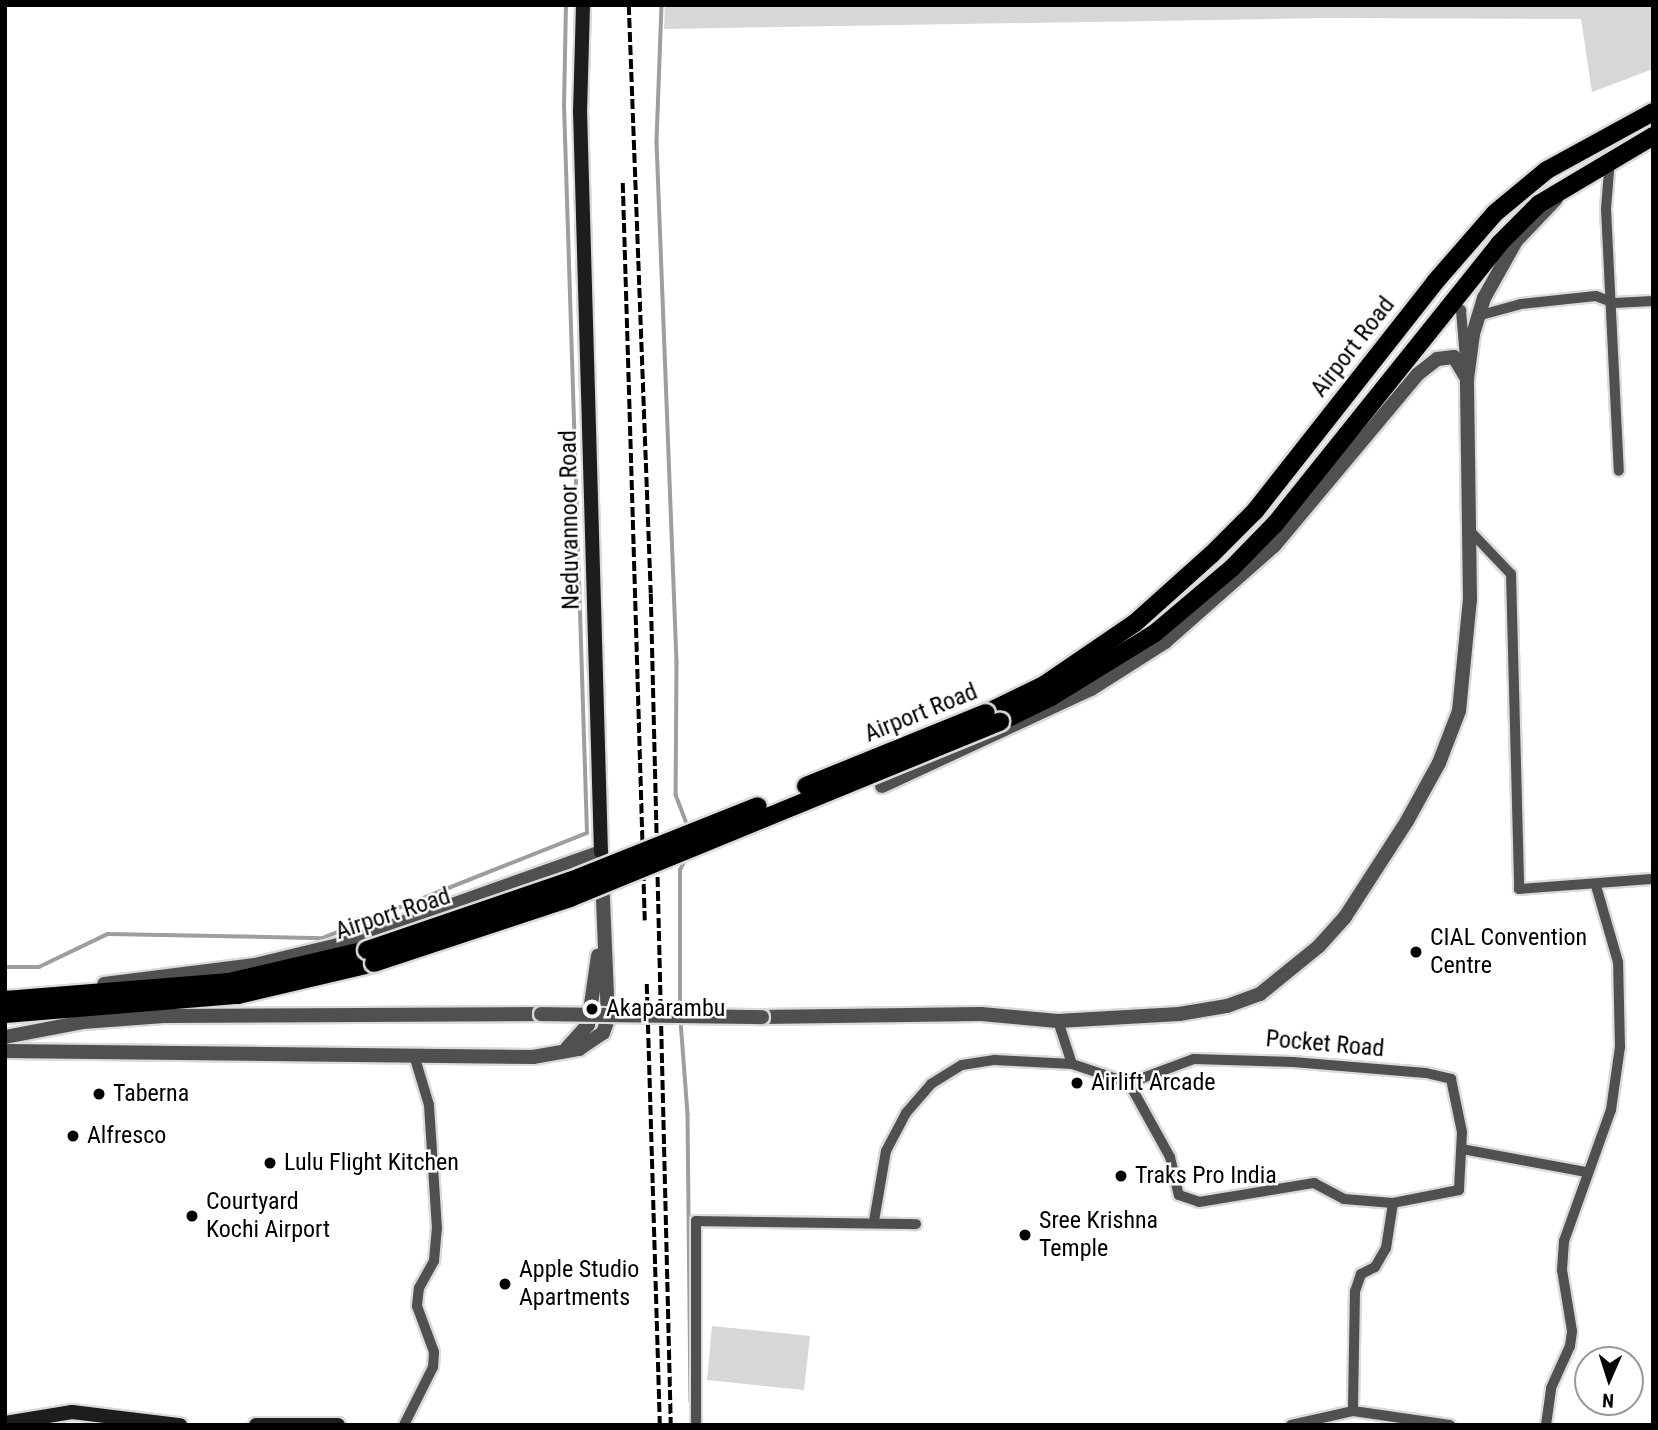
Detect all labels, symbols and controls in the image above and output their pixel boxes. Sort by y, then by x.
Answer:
street label: Airport Road [1305,291,1401,403]
street label: Neduvannoor Road [554,430,586,610]
street label: Airport Road [860,677,982,749]
street label: Airport Road [332,882,454,946]
place label: CIAL Convention Centre [1430,924,1587,980]
marker: CIAL Convention Centre [1408,944,1424,960]
place label: Akaparambu [606,995,725,1023]
marker: Akaparambu [584,1001,600,1017]
street label: Pocket Road [1265,1024,1385,1064]
place label: Airlift Arcade [1091,1069,1216,1097]
marker: Airlift Arcade [1069,1075,1085,1091]
place label: Taberna [113,1080,189,1108]
marker: Taberna [91,1086,107,1102]
place label: Alfresco [87,1122,166,1150]
marker: Alfresco [65,1128,81,1144]
place label: Lulu Flight Kitchen [284,1149,459,1177]
marker: Lulu Flight Kitchen [262,1155,278,1171]
place label: Traks Pro India [1135,1162,1277,1190]
marker: Traks Pro India [1113,1168,1129,1184]
place label: Courtyard Kochi Airport [206,1188,330,1244]
place label: Sree Krishna Temple [1039,1207,1158,1263]
marker: Courtyard Kochi Airport [184,1208,200,1224]
marker: Sree Krishna Temple [1017,1227,1033,1243]
place label: Apple Studio Apartments [519,1256,639,1312]
marker: Apple Studio Apartments [497,1276,513,1292]
north arrow [1574,1346,1644,1416]
text: N [1602,1389,1614,1412]

